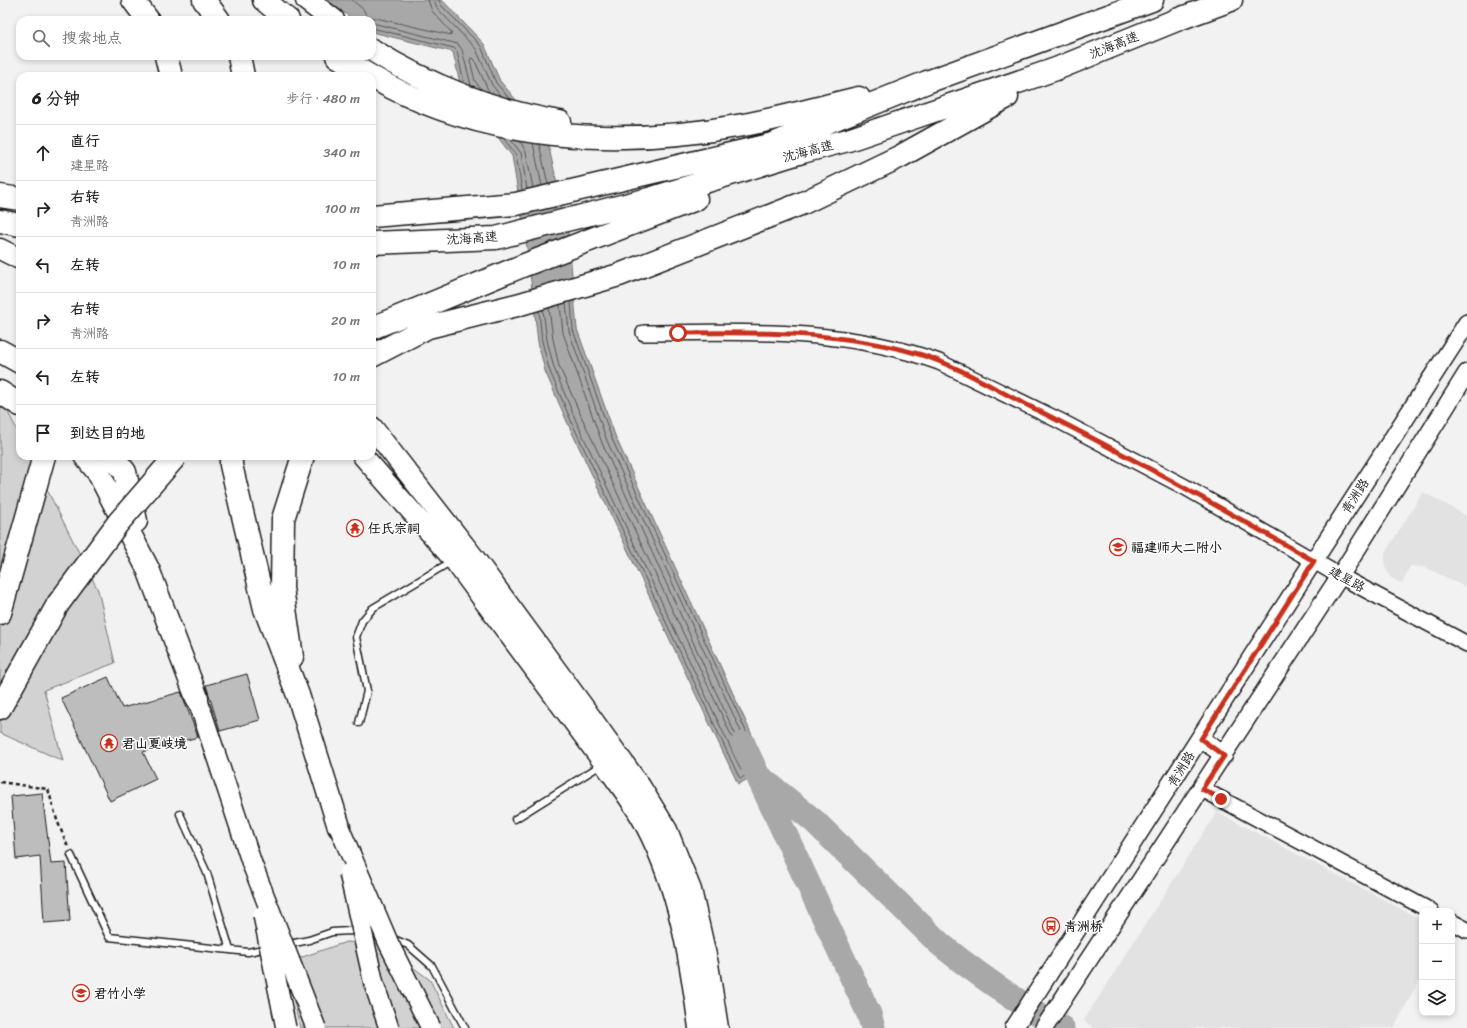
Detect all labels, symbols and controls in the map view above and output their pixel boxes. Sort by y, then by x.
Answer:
search box [16,16,376,60]
text: 搜索地点 [62,25,122,51]
street label: 沈海高速 [1086,25,1142,65]
icon: search [30,27,52,49]
text: 6 分钟 [32,83,80,113]
text: 步行 · 480 m [286,87,360,110]
text: 直行 [70,128,100,154]
street label: 沈海高速 [780,133,836,169]
text: 340 m [323,141,360,164]
icon: ahead [32,142,54,164]
text: 建星路 [70,154,109,177]
text: 右转 [70,184,100,210]
text: 100 m [325,197,360,220]
icon: right [32,198,54,220]
text: 青洲路 [70,210,109,233]
street label: 沈海高速 [445,225,499,251]
text: 左转 [70,252,100,278]
text: 10 m [333,253,360,276]
icon: left [32,254,54,276]
text: 右转 [70,296,100,322]
text: 20 m [331,309,360,332]
icon: right [32,310,54,332]
text: 青洲路 [70,322,109,345]
route start [669,324,687,342]
text: 左转 [70,364,100,390]
text: 10 m [333,365,360,388]
icon: left [32,366,54,388]
text: 到达目的地 [70,420,145,446]
icon: arrive [32,422,54,444]
street label: 青洲路 [1335,473,1375,519]
place label: 任氏宗祠 [368,517,420,540]
temple icon: 任氏宗祠 [345,518,365,538]
place label: 福建师大二附小 [1131,536,1222,559]
school or university icon: 福建师大二附小 [1108,537,1128,557]
street label: 建星路 [1324,559,1370,599]
place label: 君山夏岐境 [122,732,187,755]
temple icon: 君山夏岐境 [99,733,119,753]
street label: 青洲路 [1161,746,1201,792]
route end [1212,790,1230,808]
map controls [1419,908,1455,1016]
button: + [1419,908,1455,944]
place label: 青洲桥 [1064,915,1103,938]
bus stop icon: 青洲桥 [1041,916,1061,936]
button: − [1419,944,1455,980]
button: layers [1419,980,1455,1016]
place label: 君竹小学 [94,982,146,1005]
school or university icon: 君竹小学 [71,983,91,1003]

